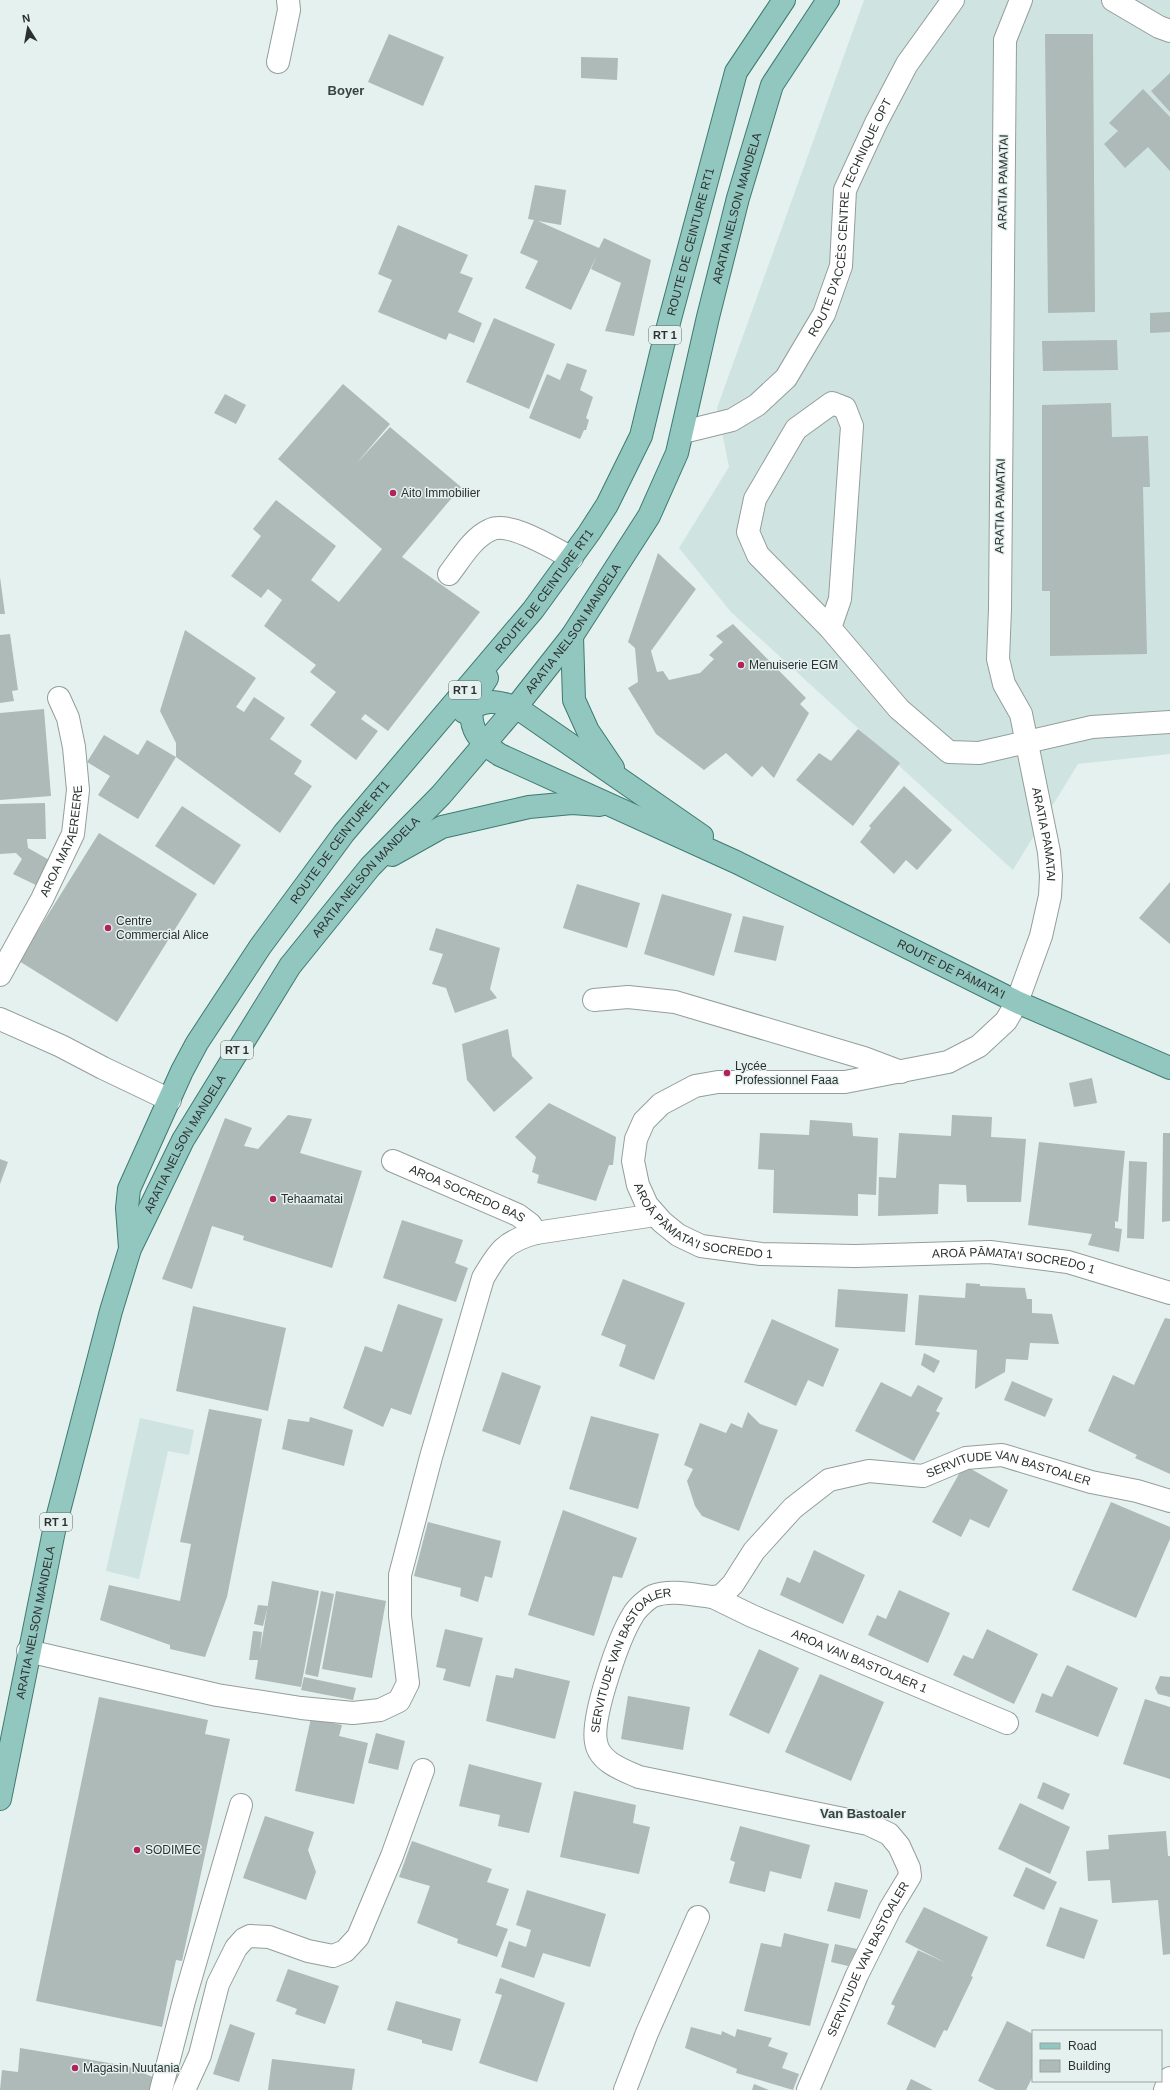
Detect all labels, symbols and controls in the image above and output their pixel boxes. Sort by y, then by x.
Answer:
north arrow [8,8,48,48]
text: N [21,12,31,25]
district label: Boyer [328,83,364,98]
street label: ROUTE D'ACCÈS CENTRE TECHNIQUE OPT [805,96,895,339]
street label: ARATIA NELSON MANDELA [710,131,764,285]
street label: ARATIA PAMATAI [995,134,1011,230]
street label: ROUTE DE CEINTURE RT1 [664,166,717,317]
road number: RT 1 [649,326,681,344]
street label: ARATIA PAMATAI [992,458,1008,554]
place label: Aito Immobilier [401,486,480,500]
marker: Aito Immobilier [388,488,398,498]
street label: ROUTE DE CEINTURE RT1 [492,526,597,656]
street label: ARATIA NELSON MANDELA [522,561,624,696]
place label: Menuiserie EGM [749,658,838,672]
marker: Menuiserie EGM [736,660,746,670]
road number: RT 1 [449,681,481,699]
street label: ROUTE DE CEINTURE RT1 [287,777,393,906]
street label: AROA MATAEREERE [37,785,85,899]
street label: ARATIA PAMATAI [1029,786,1058,882]
street label: ARATIA NELSON MANDELA [309,814,423,940]
place label: Centre Commercial Alice [116,914,209,942]
marker: Centre Commercial Alice [103,923,113,933]
street label: ROUTE DE PĀMATA'I [895,936,1007,1002]
road number: RT 1 [221,1041,253,1059]
place label: Lycée Professionnel Faaa [735,1059,839,1087]
marker: Lycée Professionnel Faaa [722,1068,732,1078]
street label: ARATIA NELSON MANDELA [141,1072,228,1216]
street label: AROA SOCREDO BAS [407,1162,528,1225]
street label: AROĀ PĀMATA'I SOCREDO 1 [631,1181,773,1261]
place label: Tehaamatai [281,1192,343,1206]
marker: Tehaamatai [268,1194,278,1204]
street label: AROĀ PĀMATA'I SOCREDO 1 [932,1244,1097,1277]
street label: SERVITUDE VAN BASTOALER [924,1448,1093,1489]
road number: RT 1 [40,1513,72,1531]
street label: ARATIA NELSON MANDELA [13,1545,58,1700]
street label: SERVITUDE VAN BASTOALER [588,1586,672,1733]
street label: AROA VAN BASTOLAER 1 [790,1626,930,1696]
district label: Van Bastoaler [820,1806,906,1821]
place label: SODIMEC [145,1843,201,1857]
marker: SODIMEC [132,1845,142,1855]
street label: SERVITUDE VAN BASTOALER [825,1879,912,2039]
legend [1032,2030,1162,2082]
text: Road [1068,2039,1097,2053]
text: Building [1068,2059,1111,2073]
place label: Magasin Nuutania [83,2061,180,2075]
marker: Magasin Nuutania [70,2063,80,2073]

